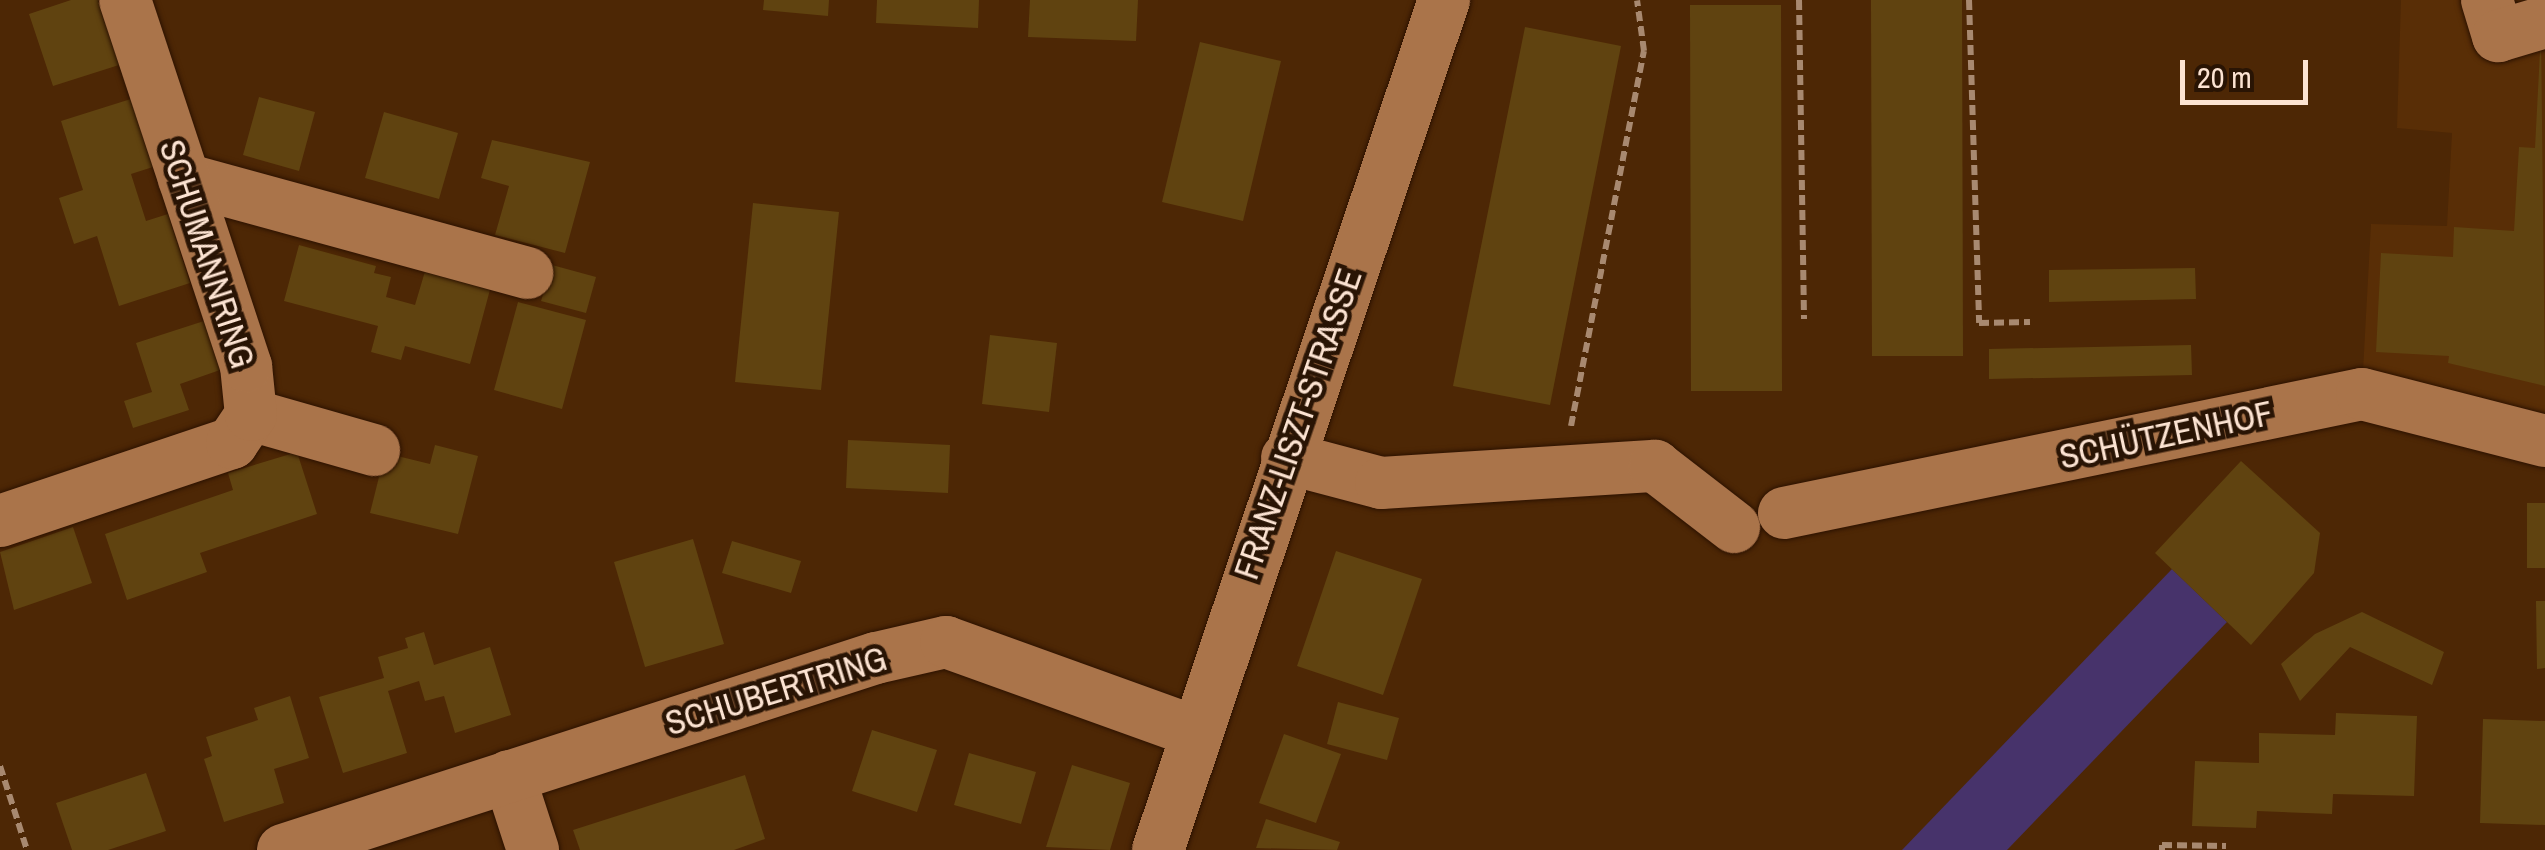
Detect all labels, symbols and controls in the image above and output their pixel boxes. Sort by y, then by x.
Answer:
scale bar [2185,40,2312,102]
text: 20 m [2197,57,2252,97]
street label: SCHUMANNRING [150,135,264,373]
street label: FRANZ-LISZT-STRASSE [1225,263,1371,585]
street label: SCHÜTZENHOF [2056,392,2276,478]
street label: SCHUBERTRING [660,637,892,745]

